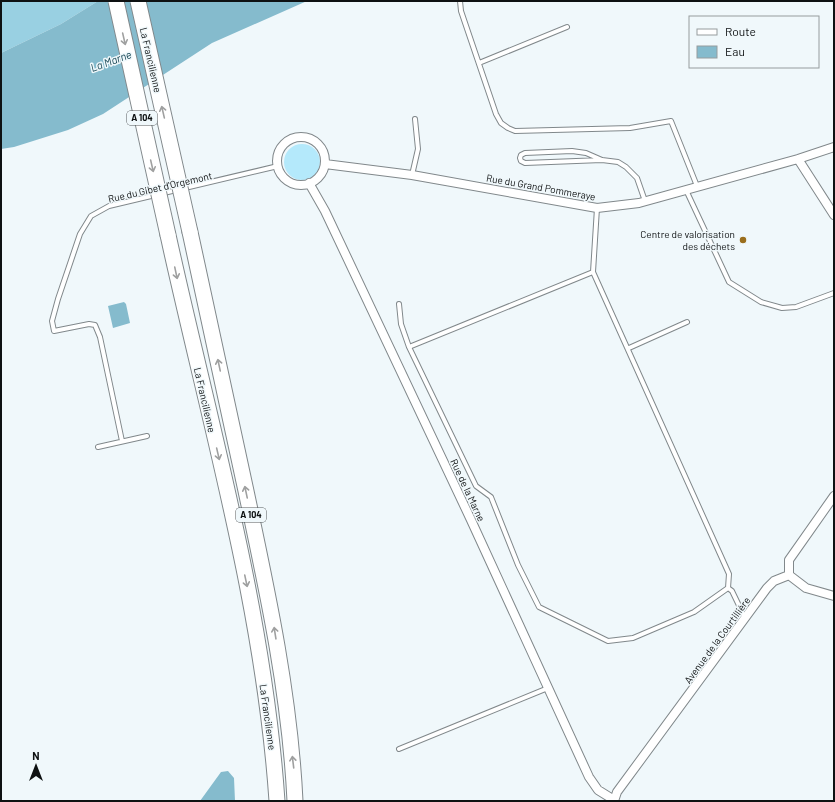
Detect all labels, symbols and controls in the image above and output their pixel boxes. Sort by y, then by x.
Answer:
legend [689,16,819,68]
text: Route [725,24,756,38]
street label: La Francilienne [138,26,164,94]
one-way arrow [121,32,129,45]
text: Eau [725,44,745,58]
water label: La Marne [89,47,133,74]
one-way arrow [158,106,166,119]
road number: A 104 [127,111,157,125]
one-way arrow [149,159,157,172]
street label: Rue du Gibet d'Orgemont [107,169,214,205]
street label: Rue du Grand Pommeraye [485,171,597,203]
place label: Centre de valorisation des déchets [640,228,735,252]
marker: Centre de valorisation des déchets [738,235,748,245]
one-way arrow [173,266,181,279]
one-way arrow [214,359,222,372]
street label: La Francilienne [192,366,218,434]
one-way arrow [215,448,222,461]
street label: Rue de la Marne [448,457,488,523]
one-way arrow [242,486,250,499]
road number: A 104 [236,508,266,522]
one-way arrow [242,575,250,588]
street label: Avenue de la Courtillière [682,594,752,686]
one-way arrow [271,627,279,640]
street label: La Francilienne [257,683,279,751]
north arrow [16,746,56,786]
text: N [32,749,40,762]
one-way arrow [289,756,297,769]

